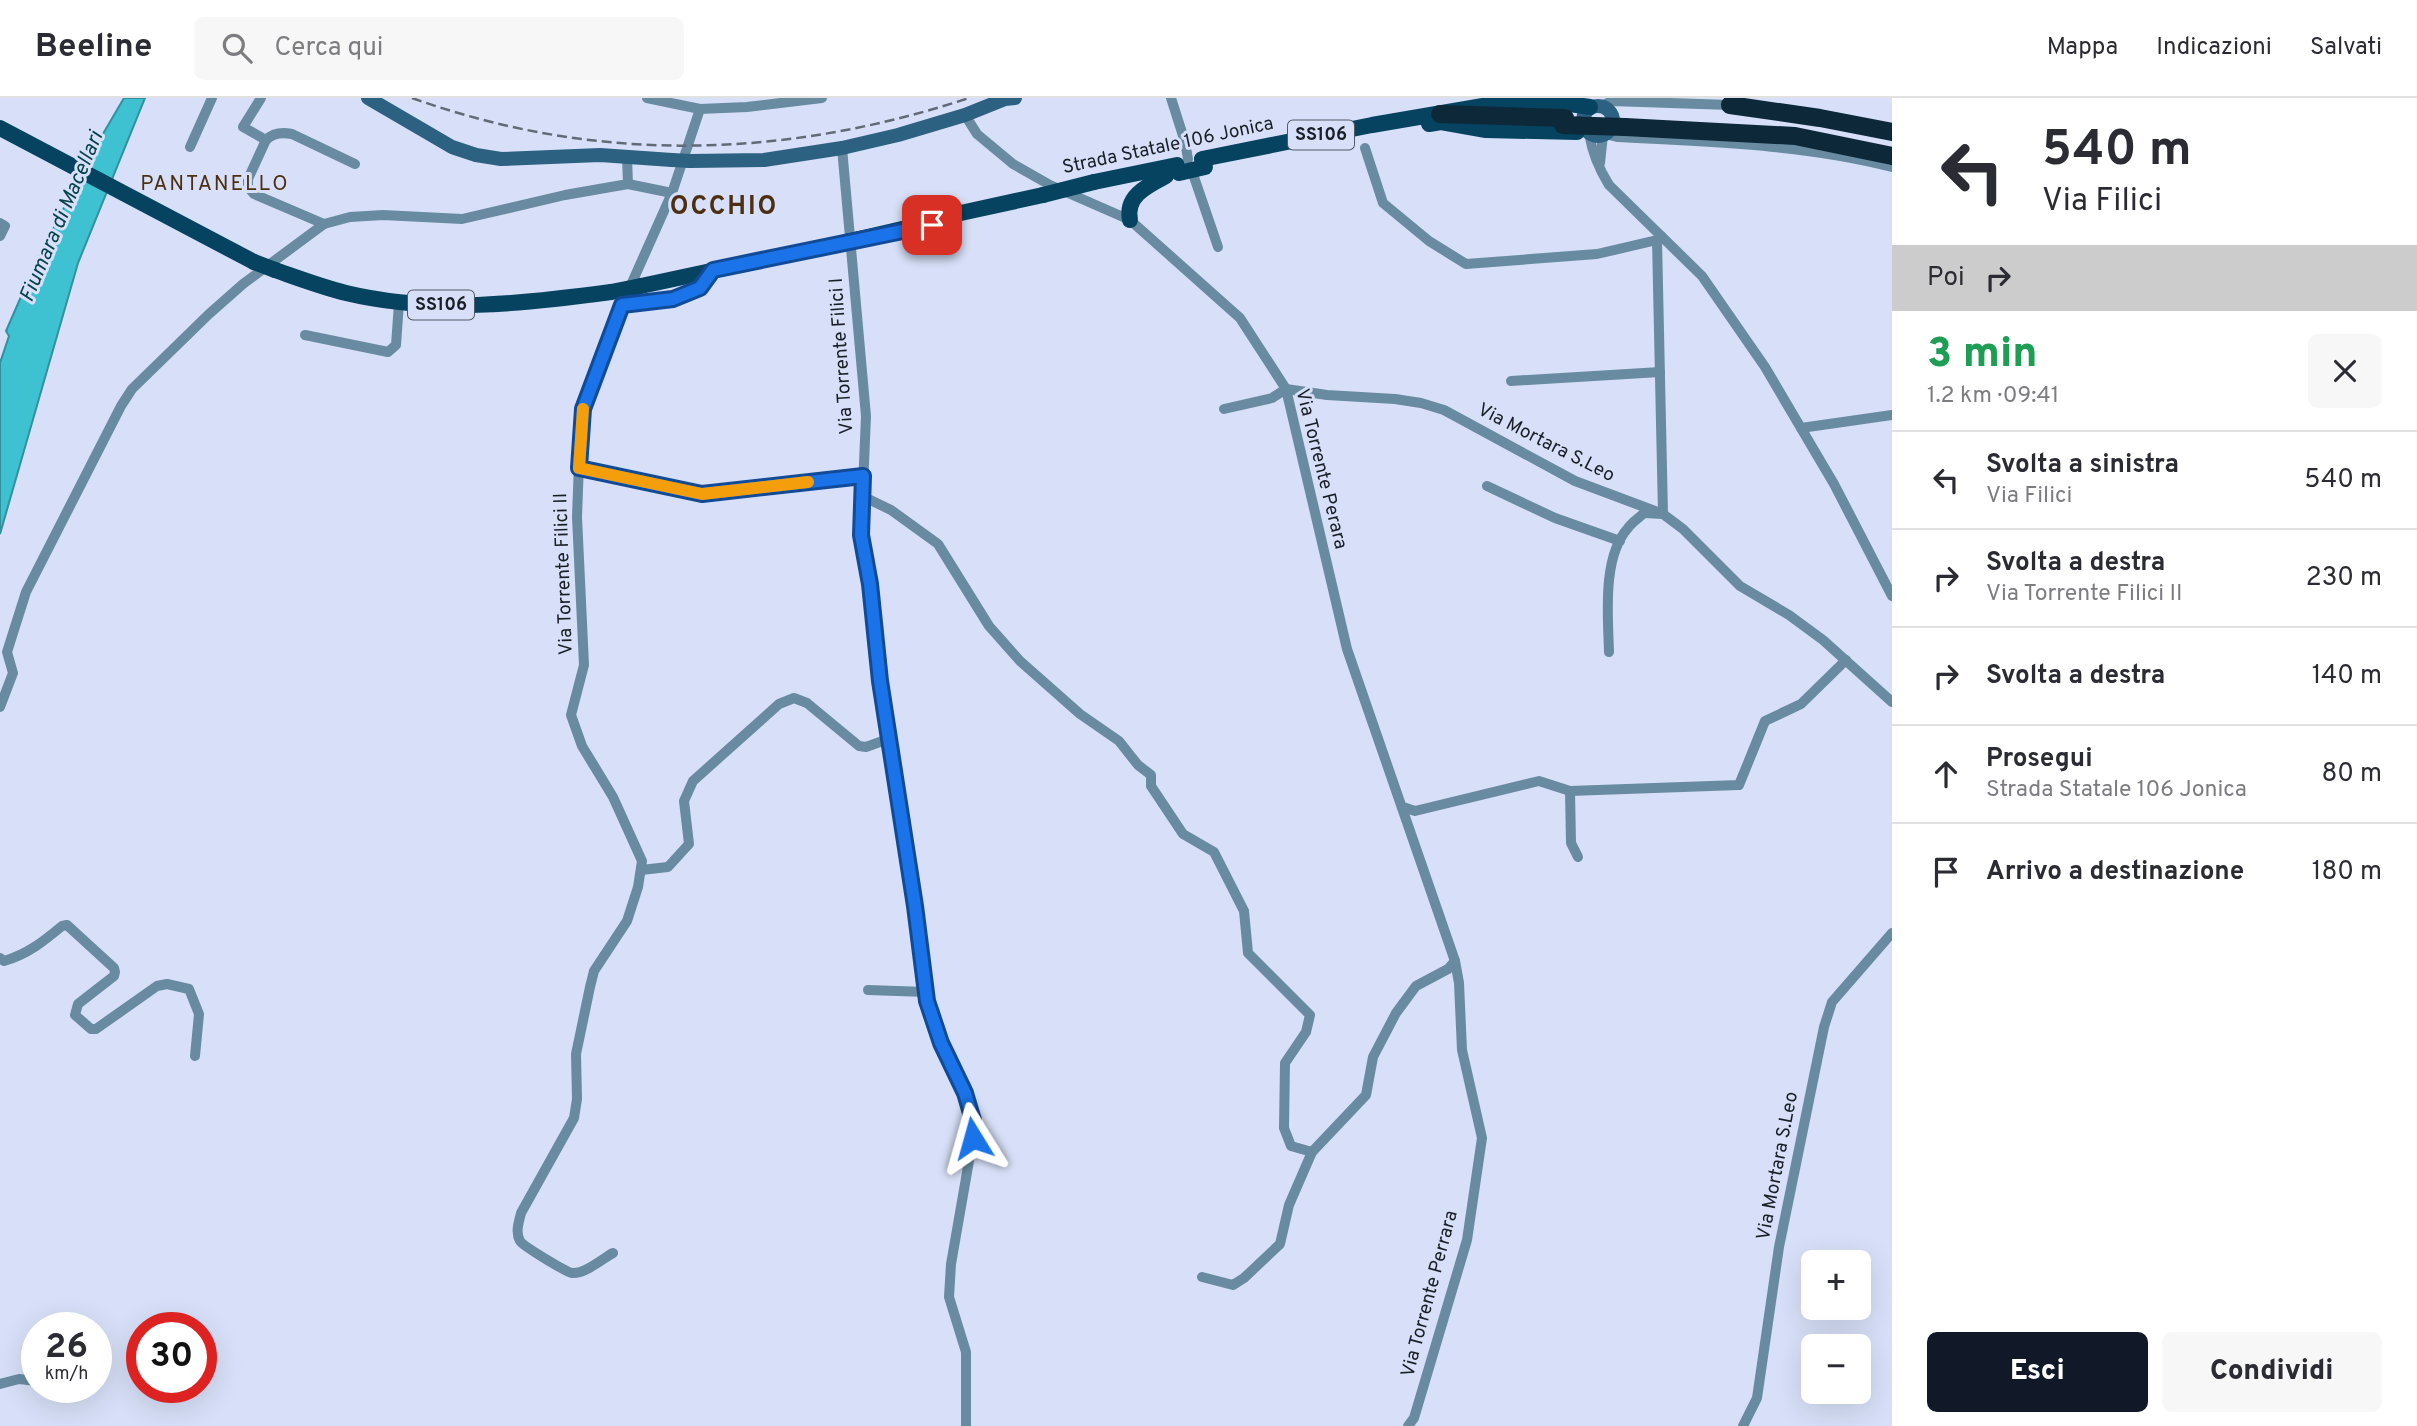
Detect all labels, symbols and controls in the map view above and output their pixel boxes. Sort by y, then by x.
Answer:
search box [194,17,684,80]
text: Beeline [35,27,152,69]
icon: search [218,29,256,67]
text: Cerca qui [274,32,383,65]
text: Mappa [2047,33,2118,63]
text: Indicazioni [2156,33,2272,63]
text: Salvati [2310,33,2382,63]
street label: Strada Statale 106 Jonica [1060,112,1276,180]
road number: SS106 [1288,120,1354,150]
text: 540 m [2042,121,2192,183]
water label: Fiumara di Macellari [14,126,111,306]
icon: left [1927,126,2018,217]
district label: PANTANELLO [140,171,290,198]
text: Via Filici [2042,182,2162,222]
district label: OCCHIO [670,191,778,224]
pin [902,195,962,255]
icon: arrive [913,206,951,244]
icon: right [1979,259,2017,297]
text: Poi [1927,262,1965,295]
street label: Via Torrente Filici I [825,277,859,435]
road number: SS106 [408,290,474,320]
text: 3 min [1927,329,2038,382]
button: close [2308,334,2382,408]
text: 1.2 km · 09:41 [1927,382,2059,411]
street label: Via Torrente Perara [1289,386,1353,552]
street label: Via Mortara S.Leo [1473,398,1619,488]
text: Svolta a sinistra [1986,449,2179,482]
icon: left [1927,461,1965,499]
text: 540 m [2304,464,2382,497]
text: Via Filici [1986,482,2072,511]
street label: Via Torrente Filici II [549,492,579,656]
text: Svolta a destra [1986,547,2165,580]
icon: right [1927,559,1965,597]
text: 230 m [2306,562,2382,595]
text: Via Torrente Filici II [1986,580,2182,609]
icon: right [1927,657,1965,695]
text: Svolta a destra [1986,660,2165,693]
text: 140 m [2312,660,2382,693]
text: Prosegui [1986,743,2093,776]
icon: ahead [1927,755,1965,793]
text: 80 m [2322,758,2382,791]
text: Strada Statale 106 Jonica [1986,776,2247,805]
icon: arrive [1927,853,1965,891]
text: Arrivo a destinazione [1986,856,2244,889]
text: 180 m [2312,856,2382,889]
street label: Via Mortara S.Leo [1752,1090,1804,1242]
position arrow [936,1101,1010,1175]
street label: Via Torrente Perrara [1396,1208,1464,1380]
map controls [1801,1250,1871,1404]
button: + [1801,1250,1871,1320]
speed limit sign: 30 [126,1312,217,1403]
text: 26 [45,1326,88,1370]
button: Esci [1927,1332,2148,1412]
button: Condividi [2162,1332,2382,1412]
button: − [1801,1334,1871,1404]
text: km/h [45,1363,88,1386]

